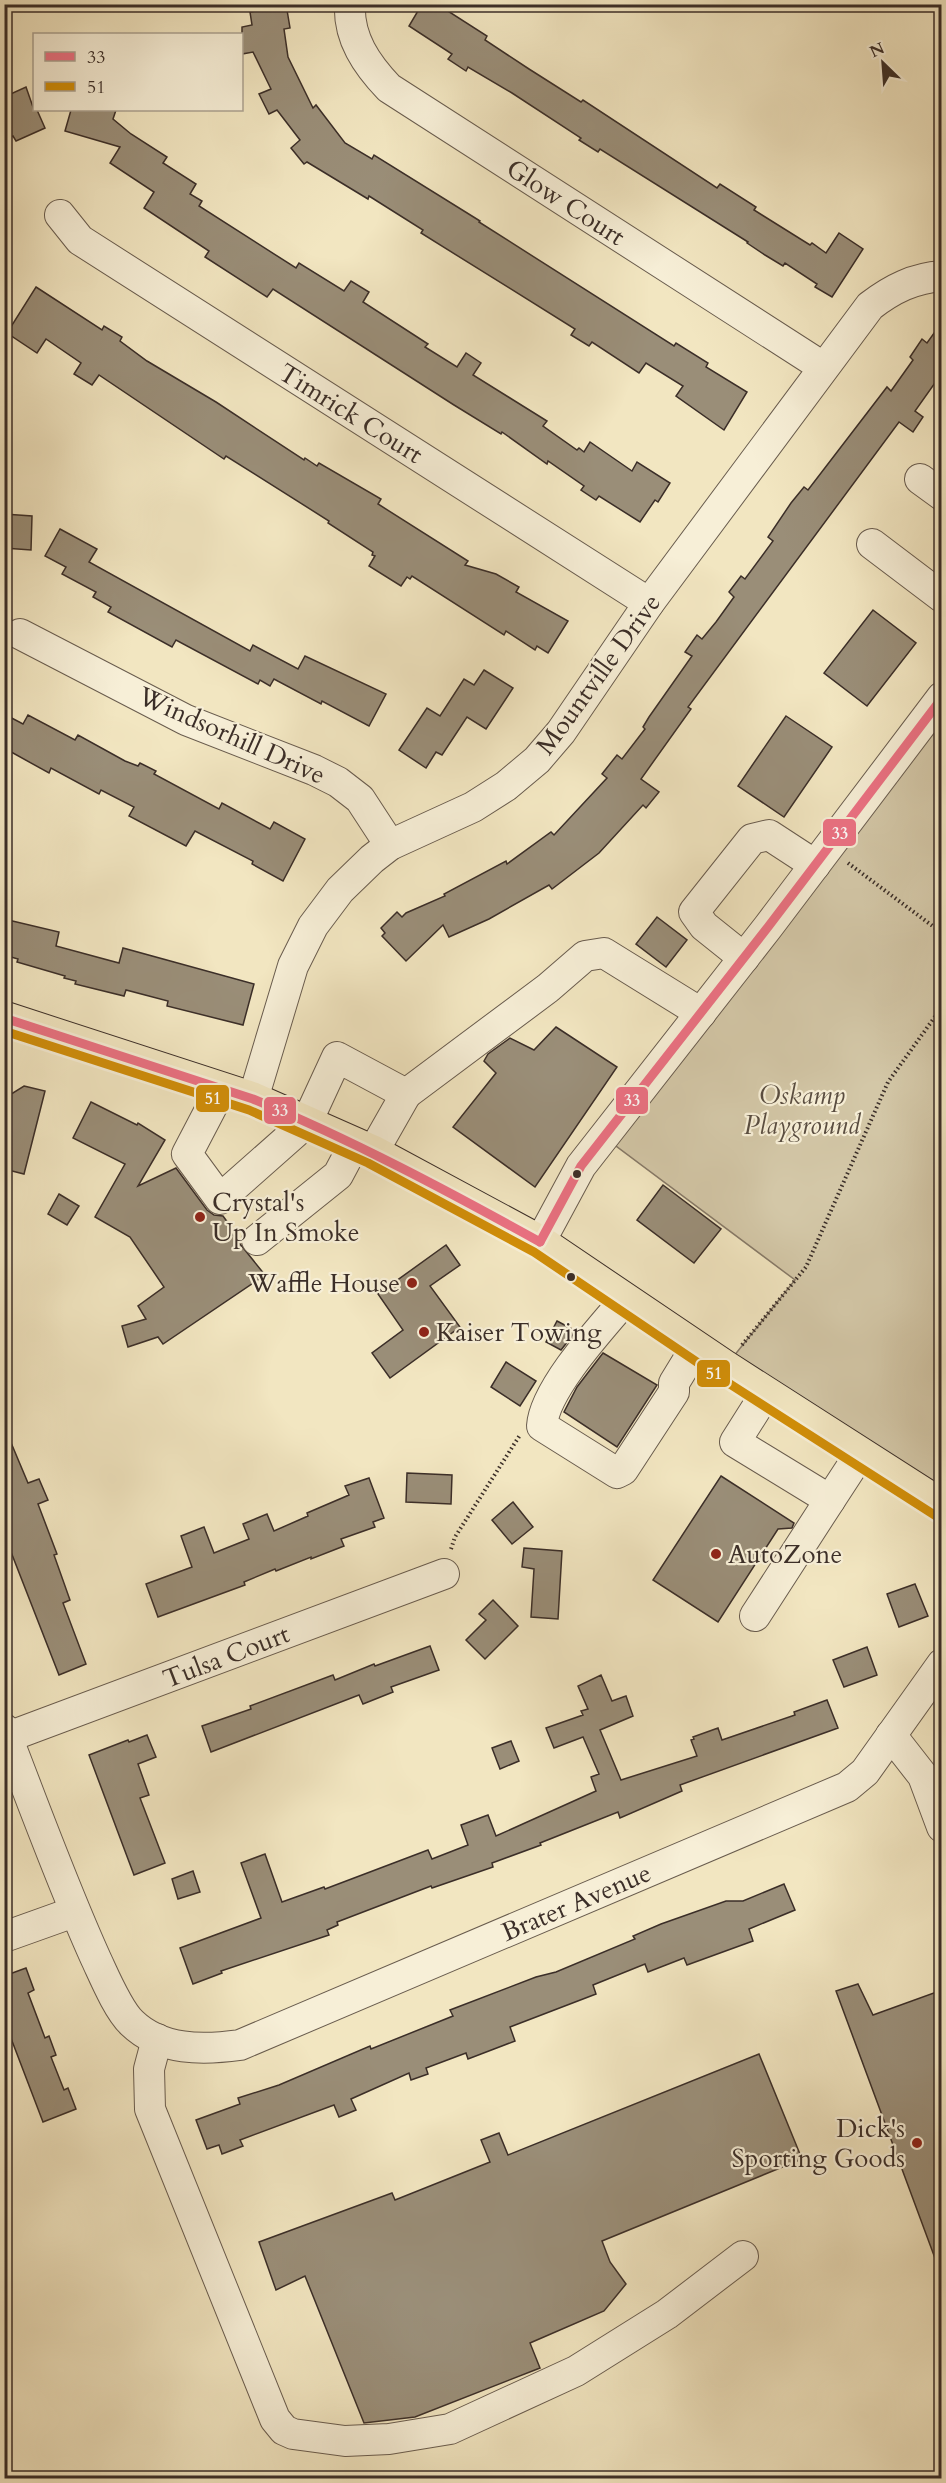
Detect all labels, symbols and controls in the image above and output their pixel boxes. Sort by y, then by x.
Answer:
legend [33,33,243,111]
north arrow [853,33,913,93]
text: N [866,37,888,63]
text: 33 [87,45,105,70]
text: 51 [87,75,105,100]
street label: Glow Court [500,151,632,254]
street label: Timrick Court [272,355,429,472]
street label: Mountville Drive [528,587,669,762]
street label: Windsorhill Drive [132,678,331,792]
line badge: 33 [822,818,857,847]
text: 33 [832,823,848,845]
park label: Oskamp Playground [744,1078,862,1143]
line badge: 51 [195,1084,230,1113]
line badge: 33 [615,1086,649,1115]
text: 51 [205,1088,221,1110]
text: 33 [624,1090,640,1112]
line badge: 33 [263,1096,297,1125]
text: 33 [272,1100,288,1122]
unlabelled marker [571,1168,583,1180]
place label: Crystal's Up In Smoke [212,1185,359,1250]
marker: Crystal's Up In Smoke [193,1210,207,1224]
place label: Waffle House [247,1266,400,1301]
unlabelled marker [565,1271,577,1283]
marker: Waffle House [405,1276,419,1290]
place label: Kaiser Towing [436,1315,602,1350]
marker: Kaiser Towing [417,1325,431,1339]
line badge: 51 [696,1359,731,1388]
text: 51 [706,1363,722,1385]
place label: AutoZone [728,1537,842,1572]
marker: AutoZone [709,1547,723,1561]
street label: Tulsa Court [158,1616,294,1697]
street label: Brater Avenue [496,1855,656,1950]
place label: Dick's Sporting Goods [732,2111,905,2176]
marker: Dick's Sporting Goods [910,2136,924,2150]

